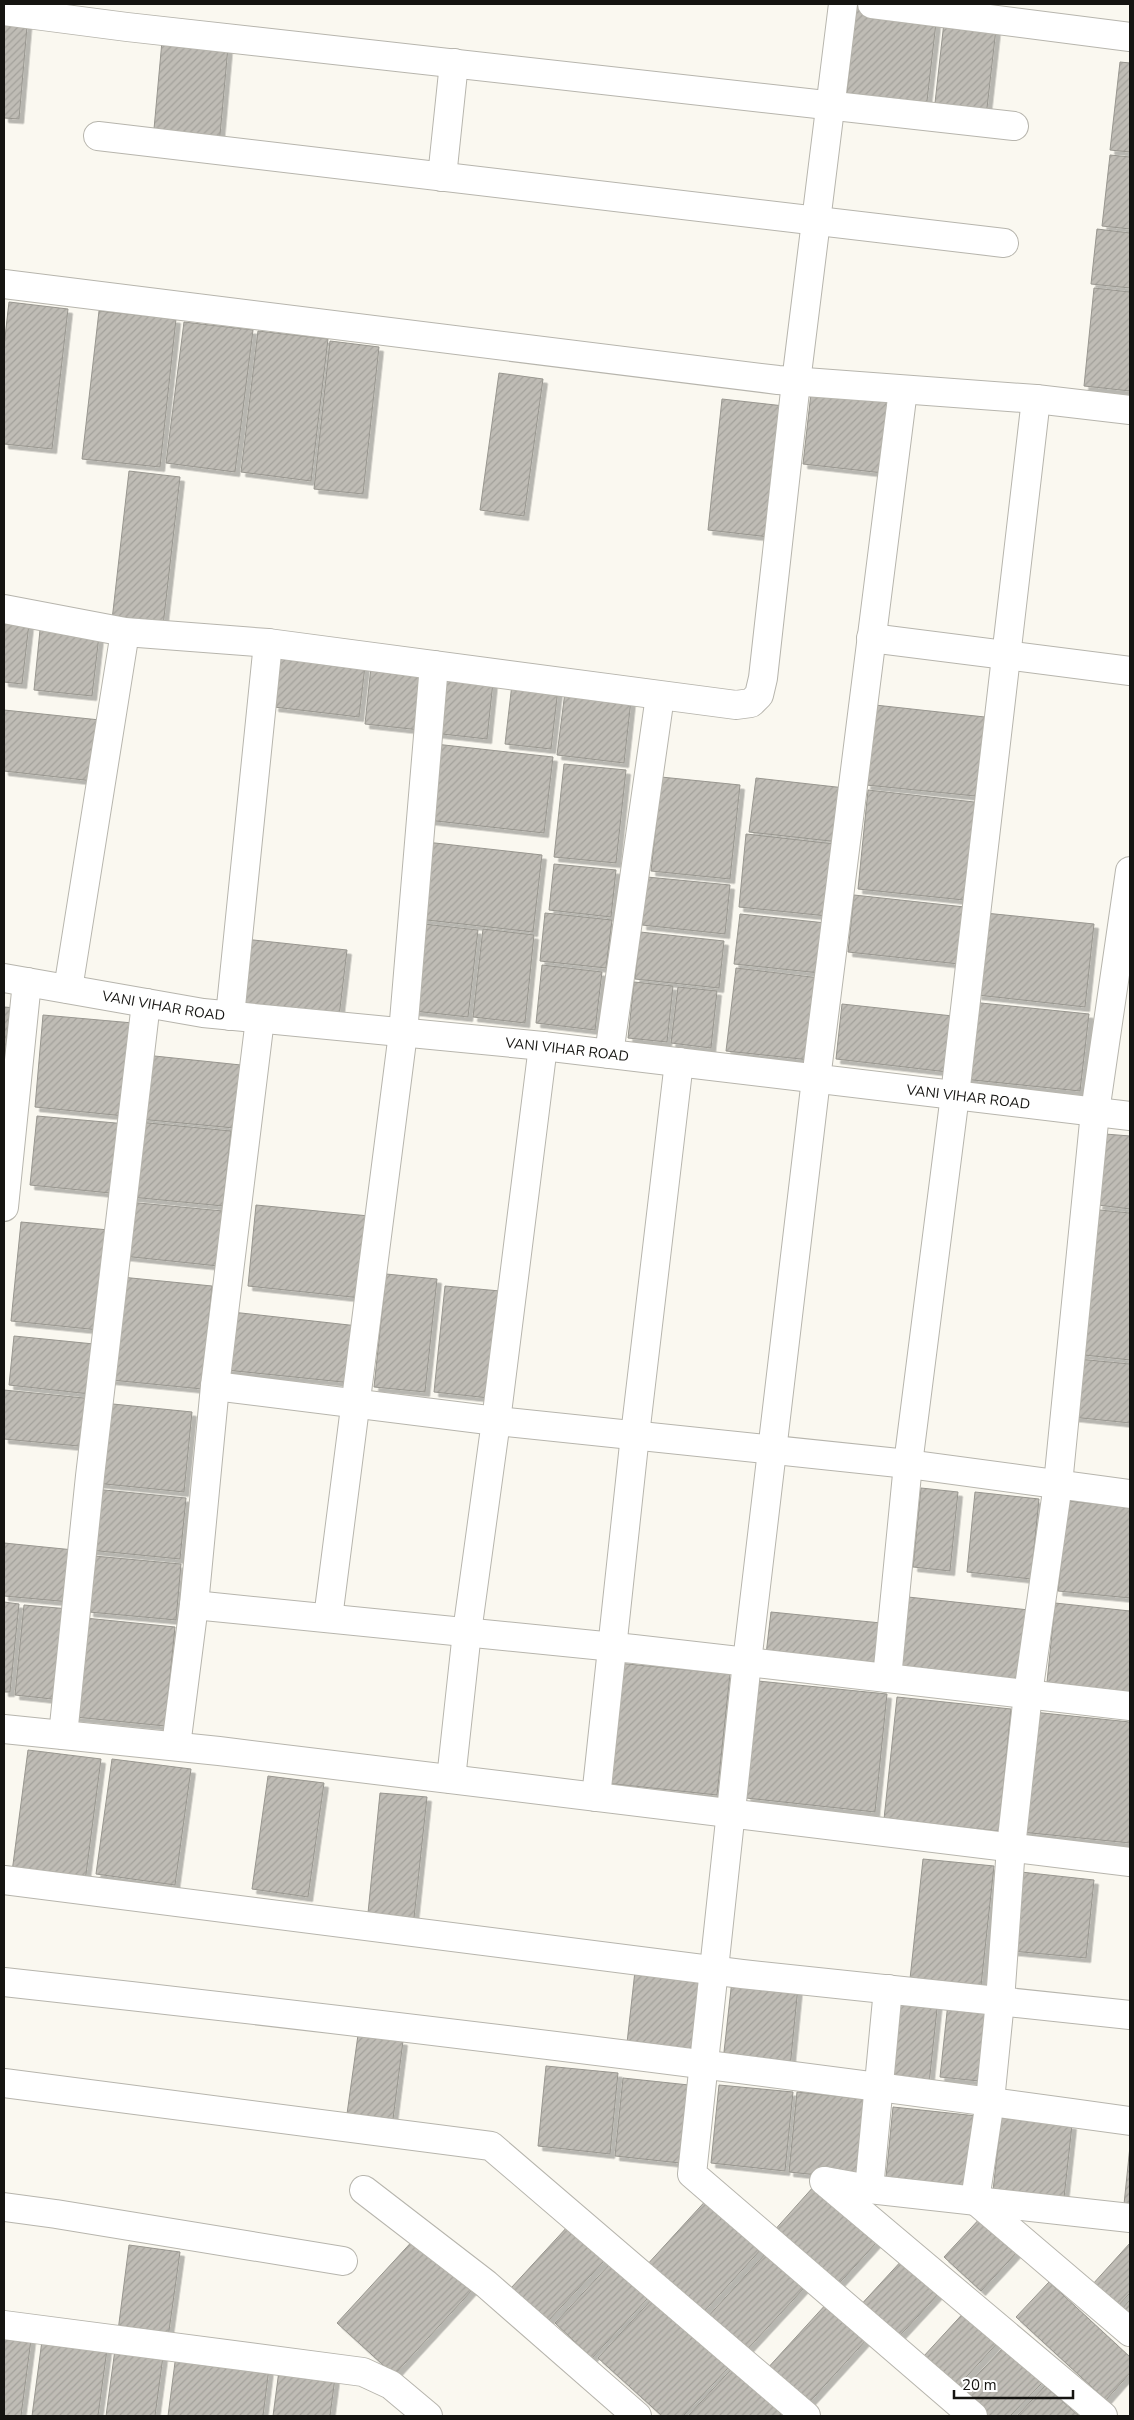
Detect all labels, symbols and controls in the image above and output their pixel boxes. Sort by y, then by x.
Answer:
street label: VANI VIHAR ROAD [100,986,226,1025]
street label: VANI VIHAR ROAD [503,1033,630,1066]
street label: VANI VIHAR ROAD [905,1080,1031,1114]
scale bar [954,2368,1073,2400]
text: 20 m [962,2375,997,2395]

